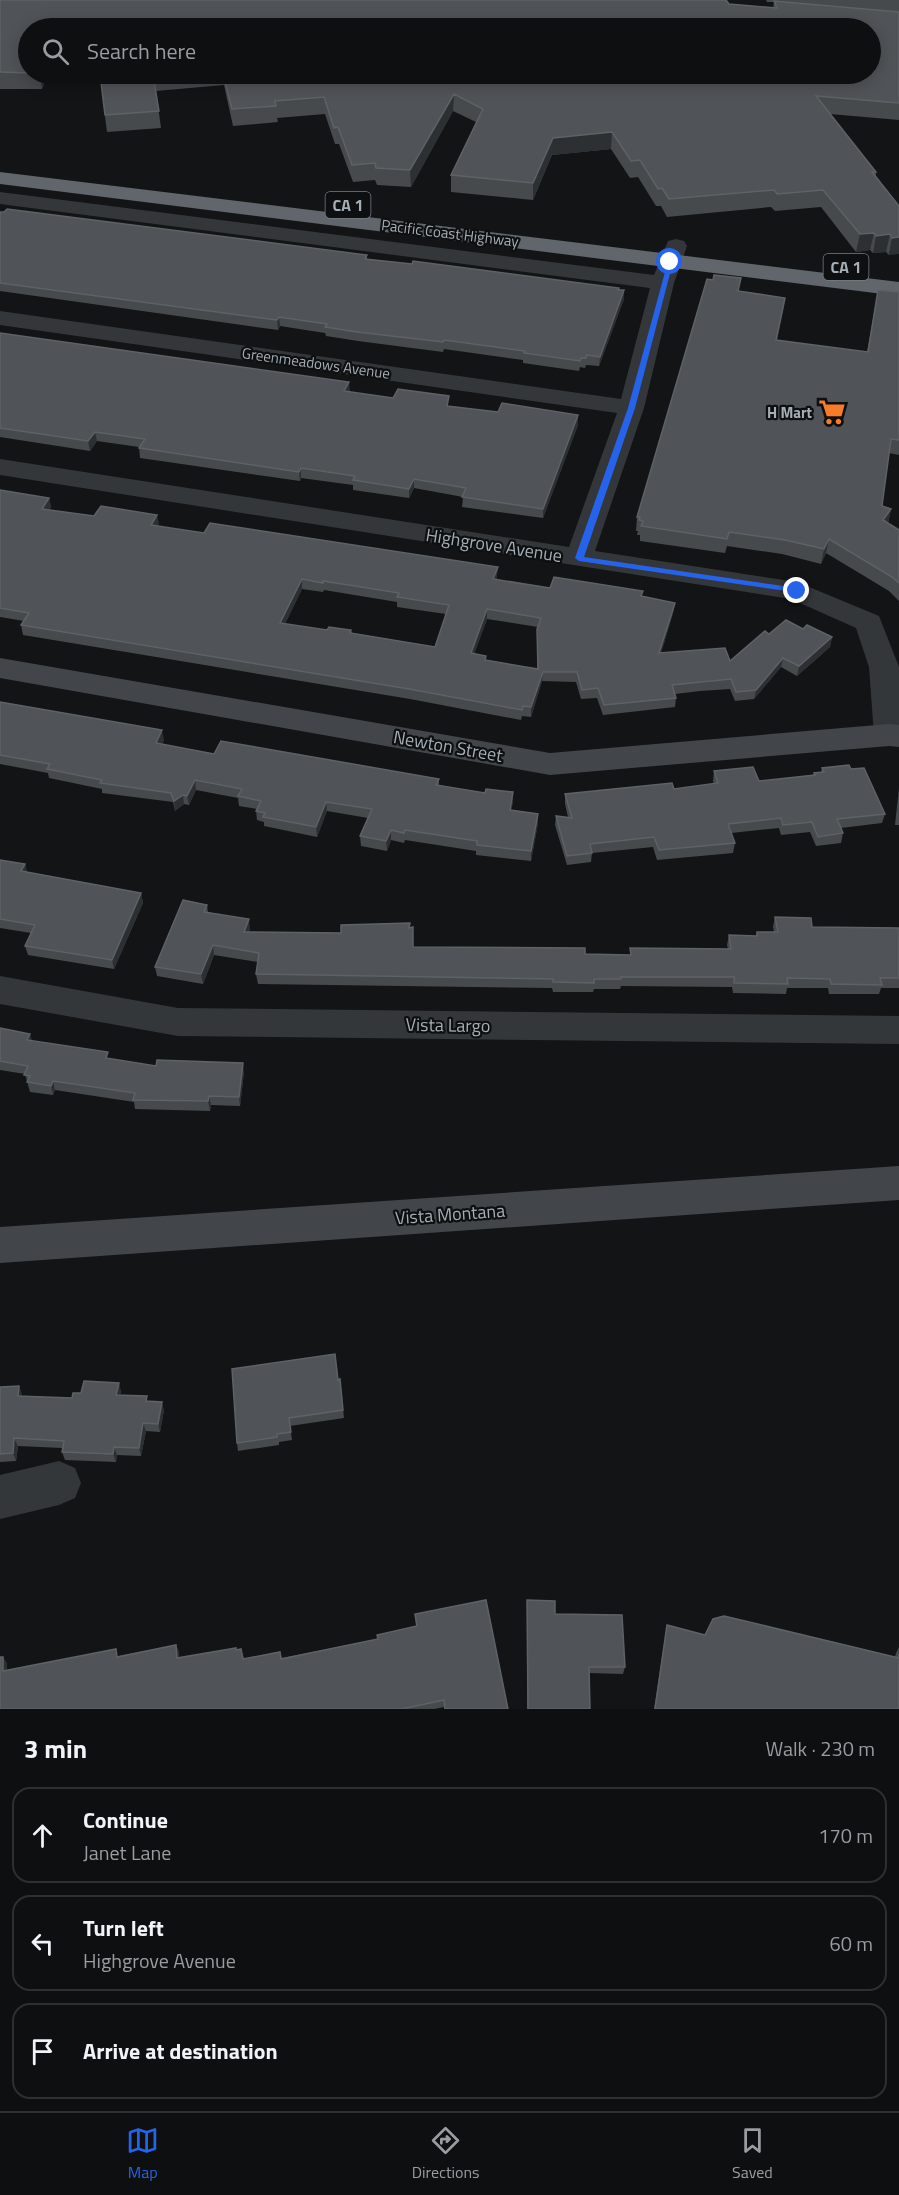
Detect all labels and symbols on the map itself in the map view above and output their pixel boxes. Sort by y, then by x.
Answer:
road number: CA 1 [326,192,370,218]
street label: Pacific Coast Highway [380,213,520,253]
route start [656,248,682,274]
road number: CA 1 [824,254,868,280]
street label: Greenmeadows Avenue [240,341,392,385]
supermarket icon: H Mart [817,397,847,427]
place label: H Mart [767,401,813,424]
street label: Highgrove Avenue [424,521,564,569]
route end [783,577,809,603]
street label: Newton Street [391,723,505,769]
street label: Vista Largo [405,1011,491,1039]
street label: Vista Montana [394,1197,506,1231]

